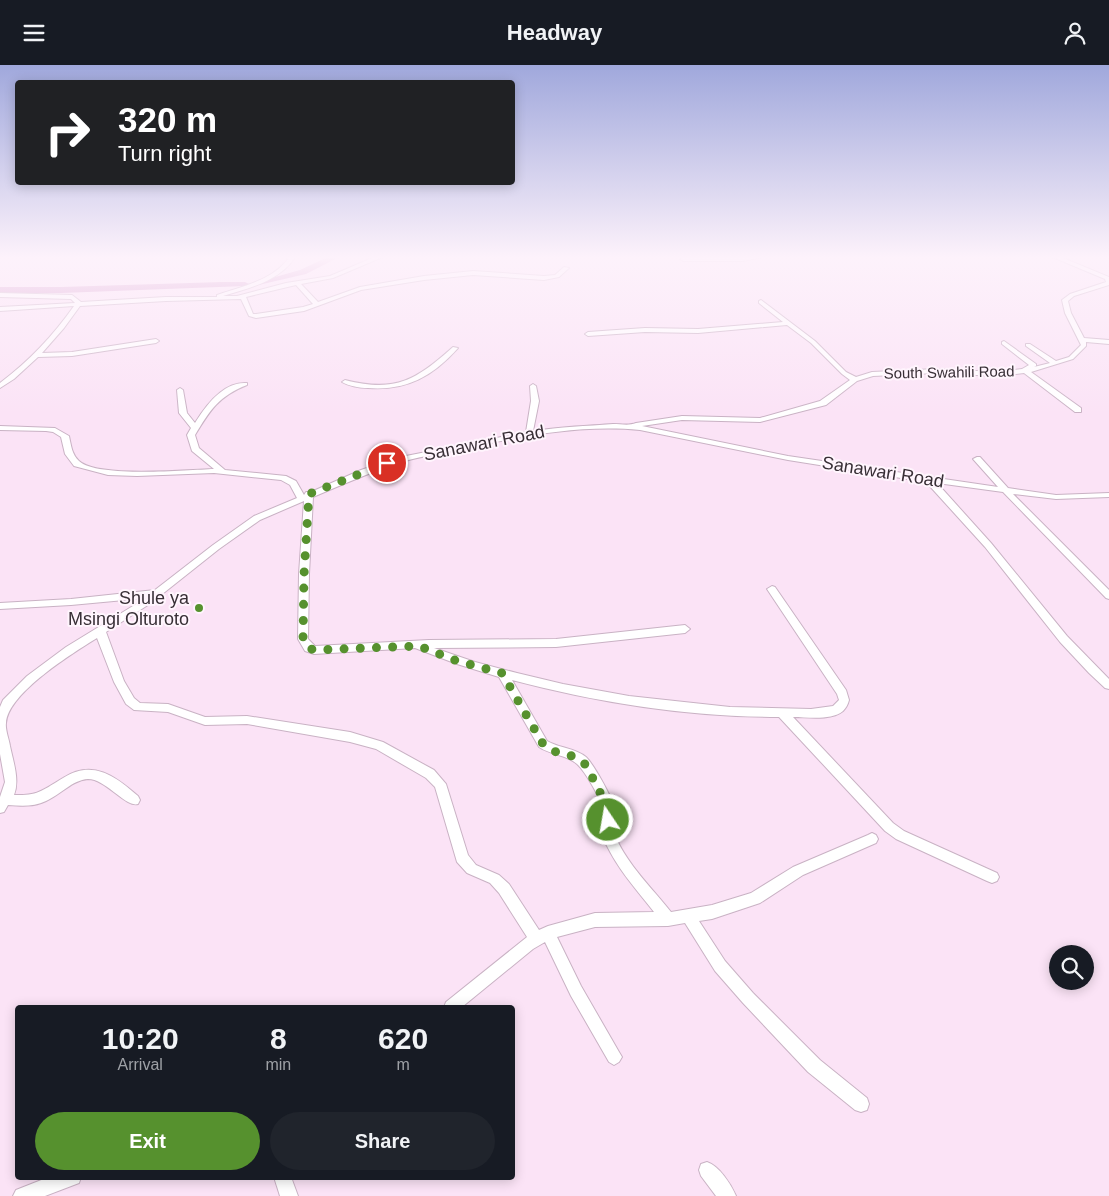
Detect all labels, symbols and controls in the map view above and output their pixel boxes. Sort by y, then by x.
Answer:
icon: menu [20,19,48,47]
icon: person [1061,19,1089,47]
text: Headway [507,20,602,45]
icon: right [35,100,100,165]
text: 320 m [118,100,217,139]
text: Turn right [118,141,211,166]
street label: South Swahili Road [883,362,1015,382]
street label: Sanawari Road [422,421,546,465]
pin [366,442,408,484]
icon: arrive [373,449,401,477]
street label: Sanawari Road [821,452,945,492]
place label: Shule ya Msingi Olturoto [68,588,190,629]
marker: Shule ya Msingi Olturoto [193,602,205,614]
position arrow [581,793,633,845]
map controls [1049,945,1094,990]
button: search [1049,945,1094,990]
text: 10:20 [102,1022,179,1055]
text: 8 [270,1022,287,1055]
text: 620 [378,1022,428,1055]
text: Arrival [118,1056,163,1073]
text: min [265,1056,291,1073]
text: m [396,1056,410,1073]
button: Exit [35,1112,260,1170]
button: Share [270,1112,495,1170]

